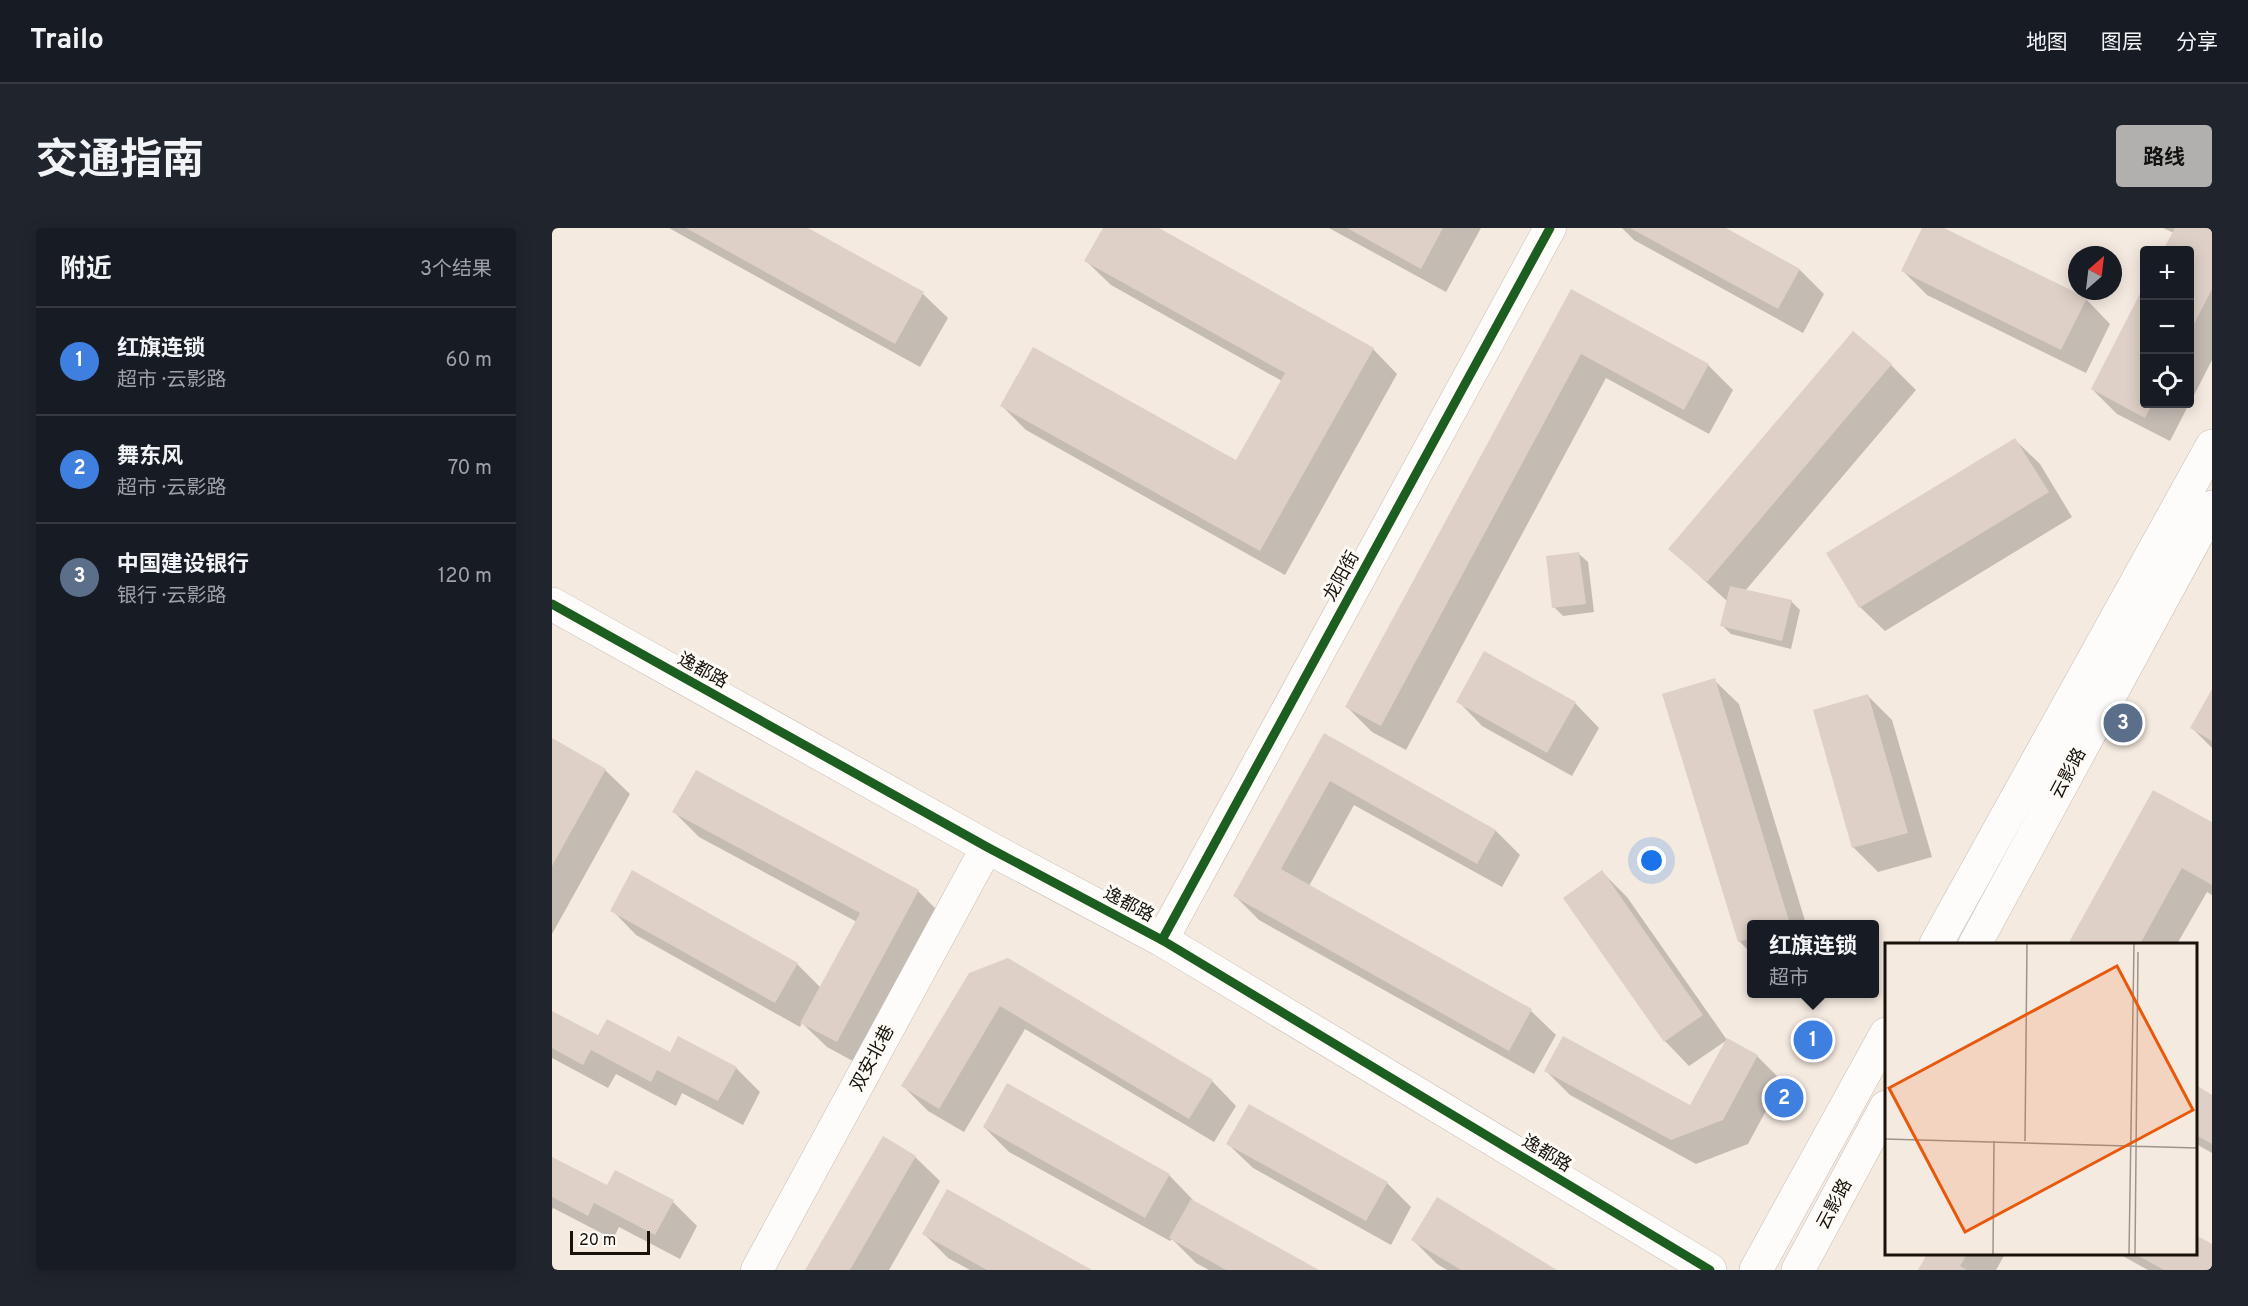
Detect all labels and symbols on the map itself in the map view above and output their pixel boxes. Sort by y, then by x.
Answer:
north arrow [2068,246,2122,300]
street label: 龙阳街 [1319,548,1365,606]
street label: 逸都路 [673,648,731,694]
pin: 3 [2104,700,2142,746]
street label: 云影路 [2046,744,2092,803]
your location [1637,846,1666,875]
street label: 逸都路 [1099,882,1158,928]
inset map [1885,943,2197,1255]
pin: 1 [1794,1018,1832,1062]
street label: 双安北巷 [846,1022,900,1096]
pin: 2 [1764,1076,1804,1120]
street label: 逸都路 [1517,1131,1575,1178]
street label: 云影路 [1812,1175,1858,1234]
scale bar [570,1228,650,1256]

